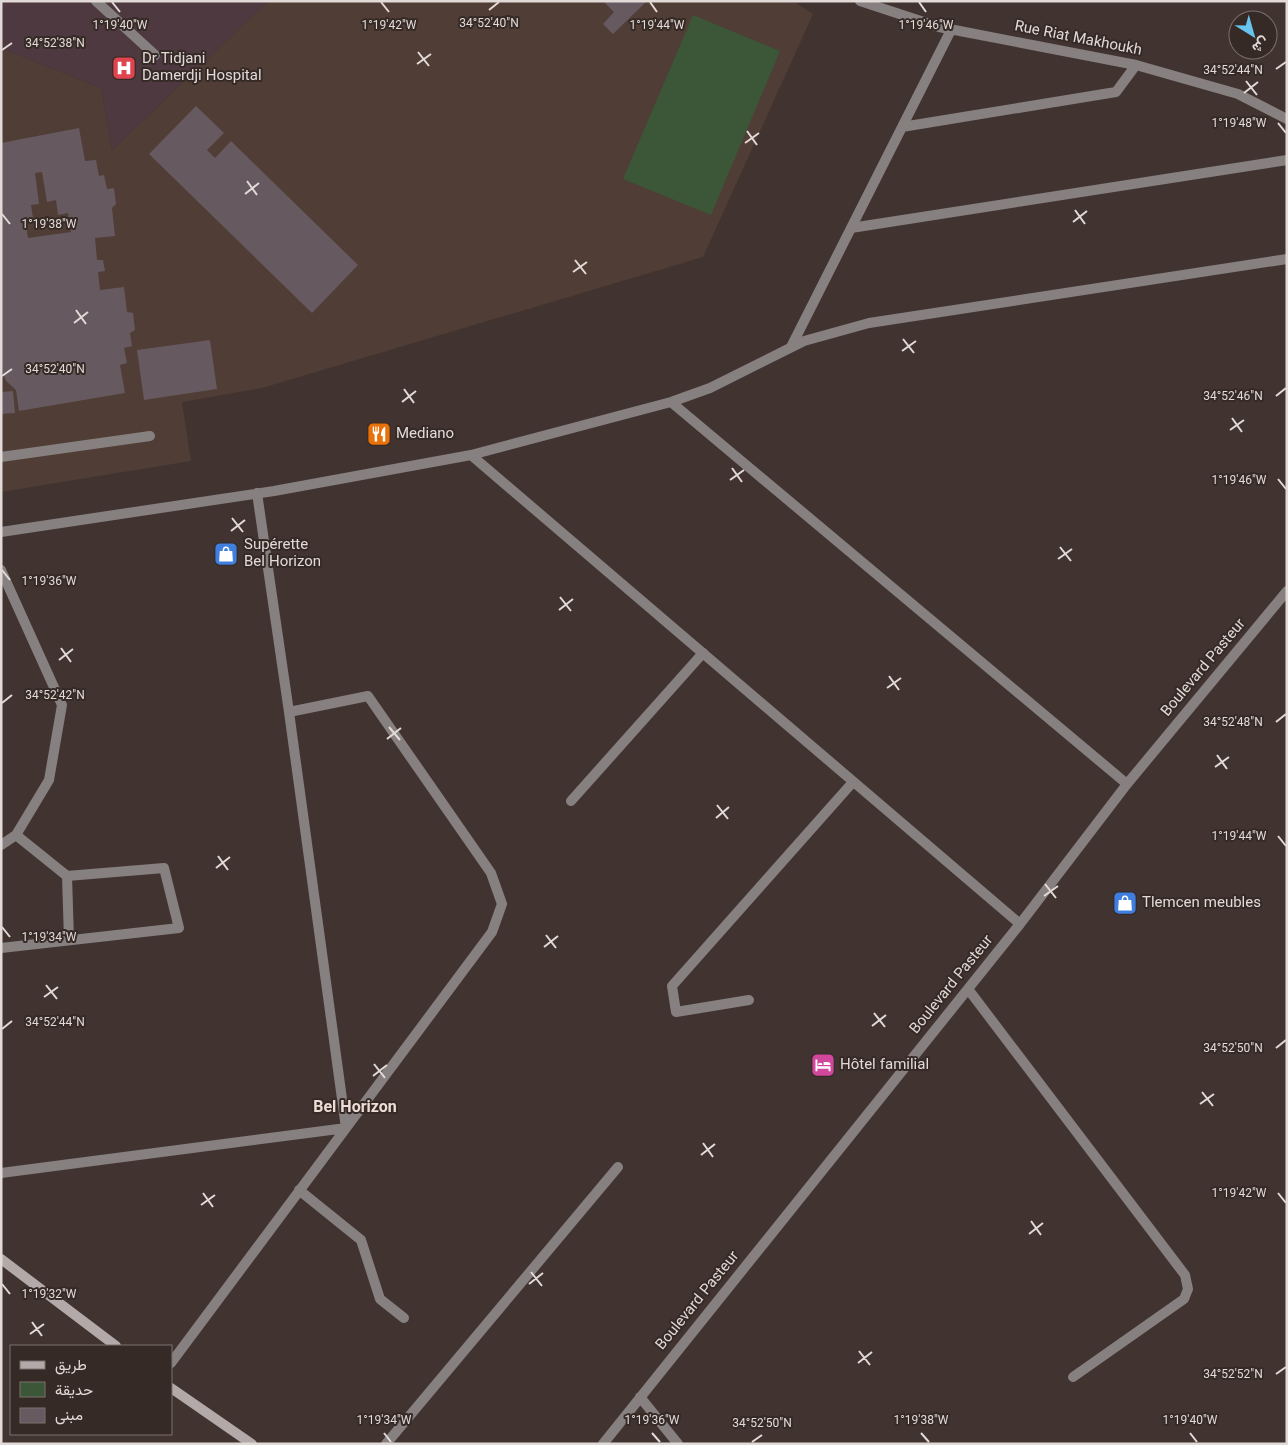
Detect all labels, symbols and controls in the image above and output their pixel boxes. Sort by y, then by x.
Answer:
north arrow [1228,10,1278,60]
text: 34°52'40"N [459,15,519,33]
street label: Rue Riat Makhoukh [1012,15,1144,63]
text: 1°19'40"W [93,17,148,35]
text: 1°19'42"W [362,17,417,35]
text: 1°19'44"W [630,17,685,35]
text: 1°19'46"W [899,17,954,35]
text: ش [1246,30,1273,58]
text: 34°52'38"N [25,35,85,53]
place label: Dr Tidjani Damerdji Hospital [142,48,262,88]
hospital icon: Dr Tidjani Damerdji Hospital [111,55,137,81]
text: 34°52'44"N [1203,62,1263,80]
text: 1°19'48"W [1212,115,1267,133]
text: 1°19'38"W [22,216,77,234]
text: 34°52'40"N [25,361,85,379]
text: 34°52'46"N [1203,388,1263,406]
restaurant icon: Mediano [366,421,392,447]
place label: Mediano [396,423,454,446]
text: 1°19'46"W [1212,472,1267,490]
place label: Supérette Bel Horizon [244,534,321,574]
shop icon: Supérette Bel Horizon [213,541,239,567]
text: 1°19'36"W [22,573,77,591]
street label: Boulevard Pasteur [1156,614,1252,722]
text: 34°52'42"N [25,687,85,705]
text: 34°52'48"N [1203,714,1263,732]
text: 1°19'44"W [1212,828,1267,846]
shop icon: Tlemcen meubles [1112,890,1138,916]
place label: Tlemcen meubles [1142,892,1261,915]
text: 1°19'34"W [22,929,77,947]
street label: Boulevard Pasteur [905,930,999,1040]
text: 34°52'44"N [25,1014,85,1032]
text: 34°52'50"N [1203,1040,1263,1058]
hotel icon: Hôtel familial [810,1052,836,1078]
place label: Hôtel familial [840,1054,929,1077]
district label: Bel Horizon [313,1096,397,1121]
text: 1°19'42"W [1212,1185,1267,1203]
street label: Boulevard Pasteur [651,1246,745,1356]
text: 1°19'32"W [22,1286,77,1304]
legend [10,1345,172,1435]
text: طريق [55,1355,87,1378]
text: 34°52'52"N [1203,1366,1263,1384]
text: حديقة [55,1380,93,1403]
text: مبنى [55,1405,83,1428]
text: 1°19'34"W [357,1412,412,1430]
text: 1°19'36"W [625,1412,680,1430]
text: 1°19'38"W [894,1412,949,1430]
text: 1°19'40"W [1163,1412,1218,1430]
text: 34°52'50"N [732,1415,792,1433]

